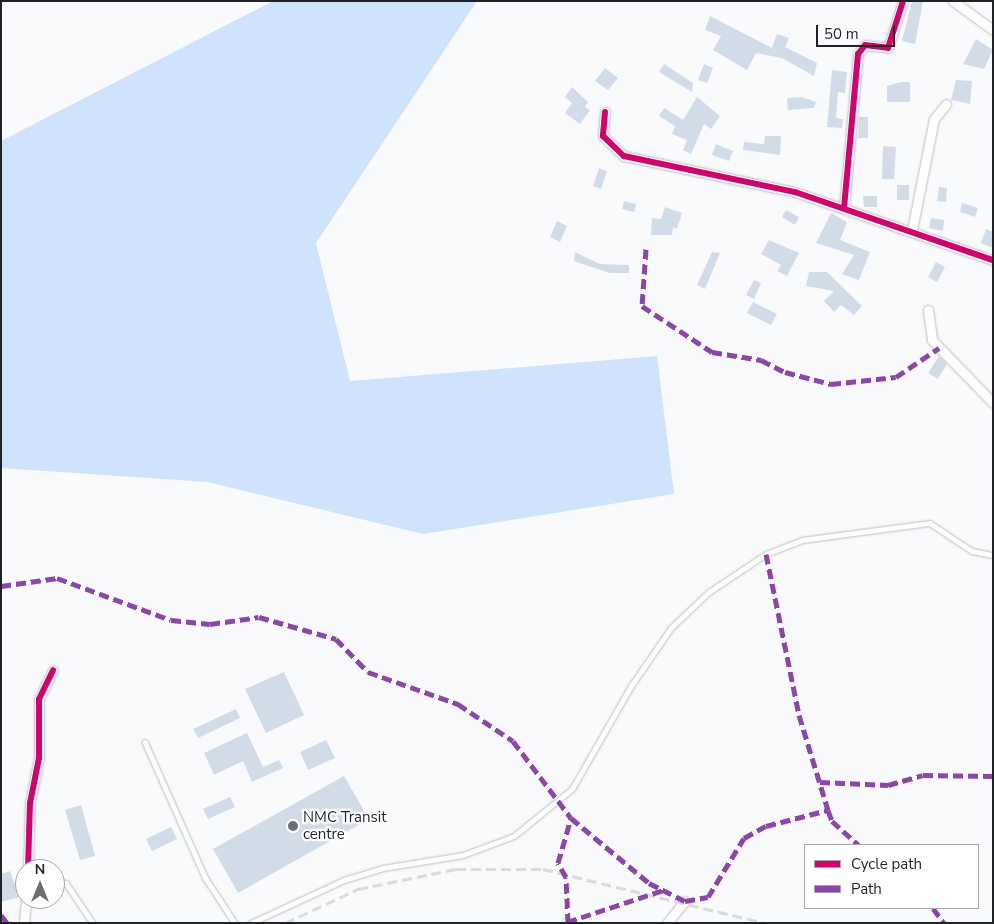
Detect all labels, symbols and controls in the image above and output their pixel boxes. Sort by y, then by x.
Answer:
scale bar [819,15,898,47]
text: 50 m [824,24,859,44]
place label: NMC Transit centre [303,808,386,843]
marker: NMC Transit centre [287,820,299,832]
legend [804,844,979,909]
text: Cycle path [851,854,922,874]
north arrow [15,859,65,909]
text: N [35,860,45,879]
text: Path [851,879,882,899]

